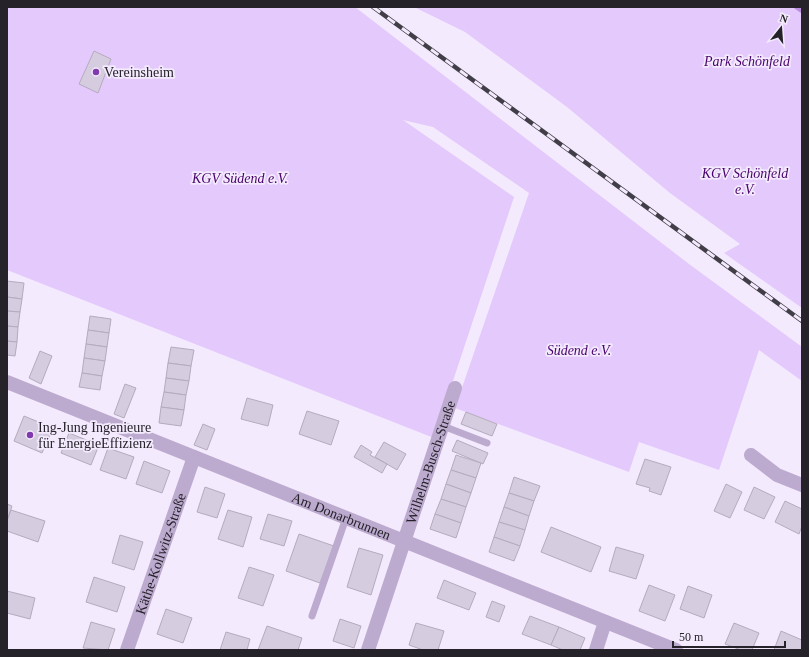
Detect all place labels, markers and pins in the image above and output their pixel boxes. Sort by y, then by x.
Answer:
place label: Vereinsheim [104,65,174,80]
marker: Vereinsheim [91,67,101,77]
place label: Ing-Jung Ingenieure für EnergieEffizienz [38,420,152,451]
marker: Ing-Jung Ingenieure für EnergieEffizienz [25,430,35,440]

